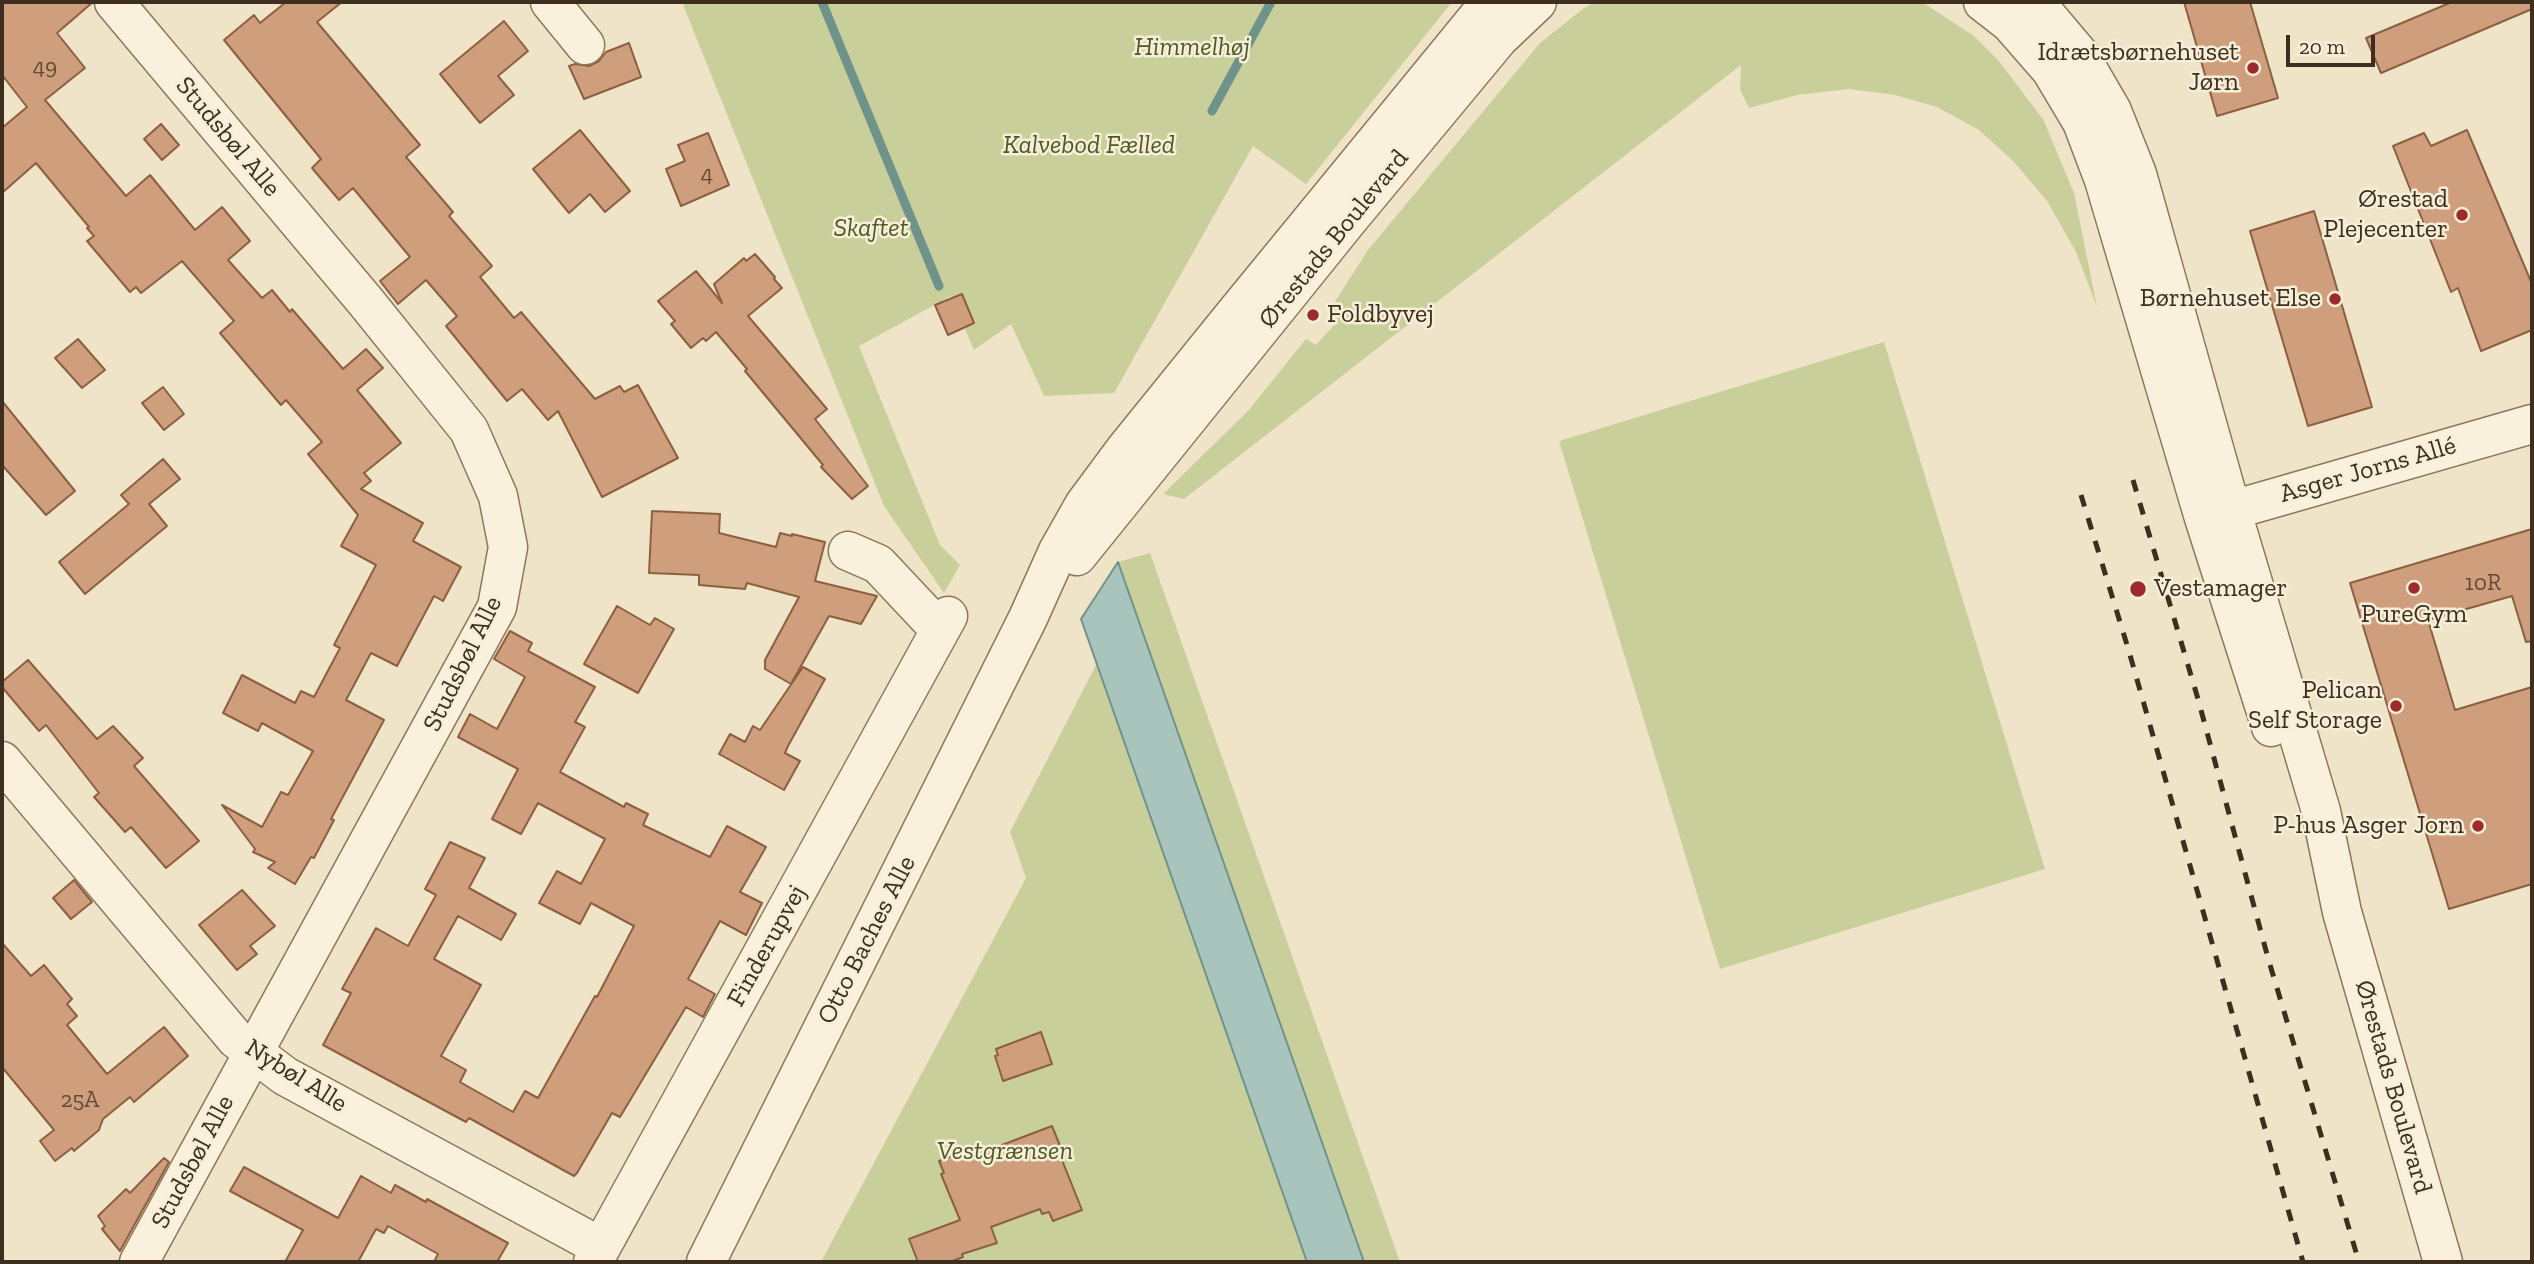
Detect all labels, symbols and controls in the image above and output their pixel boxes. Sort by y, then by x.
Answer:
scale bar [2289,21,2378,65]
park label: Himmelhøj [1134,32,1250,64]
text: 20 m [2299,34,2345,59]
place label: Idrætsbørnehuset Jørn [2037,37,2239,98]
house number: 49 [33,53,57,81]
marker: Idrætsbørnehuset Jørn [2245,60,2261,76]
street label: Studsbøl Alle [169,71,287,203]
park label: Kalvebod Fælled [1003,130,1175,162]
street label: Ørestads Boulevard [1252,143,1416,335]
house number: 4 [701,160,713,188]
place label: Ørestad Plejecenter [2323,184,2448,246]
marker: Ørestad Plejecenter [2454,207,2470,223]
park label: Skaftet [833,213,909,245]
place label: Børnehuset Else [2140,283,2321,315]
marker: Børnehuset Else [2327,291,2343,307]
place label: Foldbyvej [1327,299,1434,331]
marker: Foldbyvej [1305,307,1321,323]
street label: Asger Jorns Allé [2276,430,2460,510]
house number: 10R [2465,569,2501,597]
place label: Vestamager [2154,573,2287,605]
marker: Vestamager [2128,579,2148,599]
marker: PureGym [2406,580,2422,596]
street label: Studsbøl Alle [417,591,509,737]
place label: PureGym [2361,599,2467,631]
place label: Pelican Self Storage [2248,675,2382,736]
marker: Pelican Self Storage [2388,698,2404,714]
place label: P-hus Asger Jorn [2273,810,2464,842]
marker: P-hus Asger Jorn [2470,818,2486,834]
street label: Otto Baches Alle [811,851,923,1029]
street label: Finderupvej [721,880,813,1012]
street label: Ørestads Boulevard [2348,977,2438,1197]
street label: Nybøl Alle [239,1032,353,1120]
house number: 25A [61,1086,99,1114]
street label: Studsbøl Alle [145,1090,241,1234]
park label: Vestgrænsen [937,1136,1073,1168]

